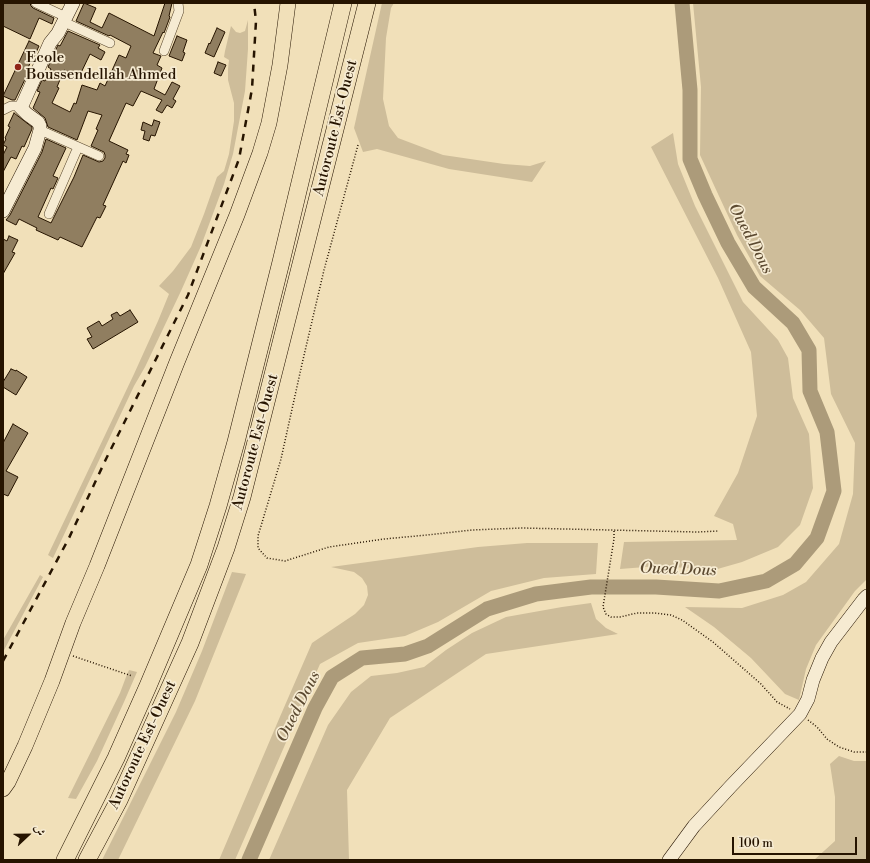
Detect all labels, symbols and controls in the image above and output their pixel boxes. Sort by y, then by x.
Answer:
place label: Ecole Boussendellah Ahmed [26,49,176,84]
street label: Autoroute Est-Ouest [310,58,362,198]
marker: Ecole Boussendellah Ahmed [13,62,23,72]
water label: Oued Dous [723,201,777,277]
street label: Autoroute Est-Ouest [229,372,283,512]
water label: Oued Dous [639,559,717,581]
water label: Oued Dous [273,668,325,746]
street label: Autoroute Est-Ouest [105,678,181,812]
north arrow [8,815,48,855]
text: ش [31,823,48,838]
scale bar [734,829,859,855]
text: 100 m [739,836,773,851]

